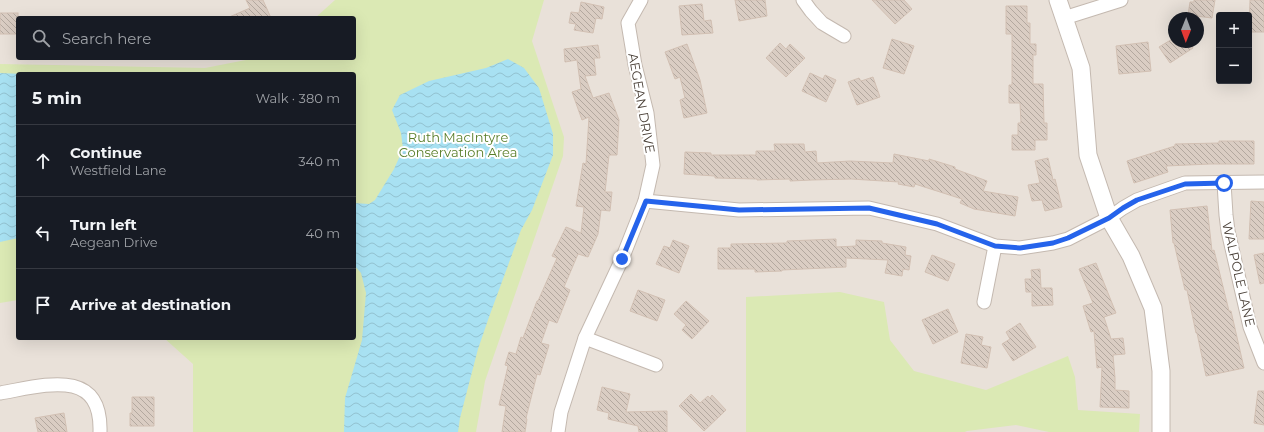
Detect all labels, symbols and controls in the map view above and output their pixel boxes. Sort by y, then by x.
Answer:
north arrow [1168,12,1204,48]
map controls [1216,12,1252,84]
button: + [1216,12,1252,48]
search box [16,16,356,60]
icon: search [30,27,52,49]
text: Search here [62,29,151,48]
button: − [1216,48,1252,84]
street label: AEGEAN DRIVE [625,52,659,154]
text: 5 min [32,88,82,108]
text: Walk · 380 m [256,90,340,106]
park label: Ruth MacIntyre Conservation Area [399,129,517,160]
text: Continue [70,143,142,162]
icon: ahead [32,150,54,172]
text: 340 m [298,153,340,169]
text: Westfield Lane [70,162,166,178]
route start [1215,174,1233,192]
text: Turn left [70,215,137,234]
street label: WALPOLE LANE [1219,220,1259,328]
icon: left [32,222,54,244]
text: 40 m [306,225,340,241]
text: Aegean Drive [70,234,158,250]
route end [613,250,631,268]
icon: arrive [32,294,54,316]
text: Arrive at destination [70,295,231,314]

